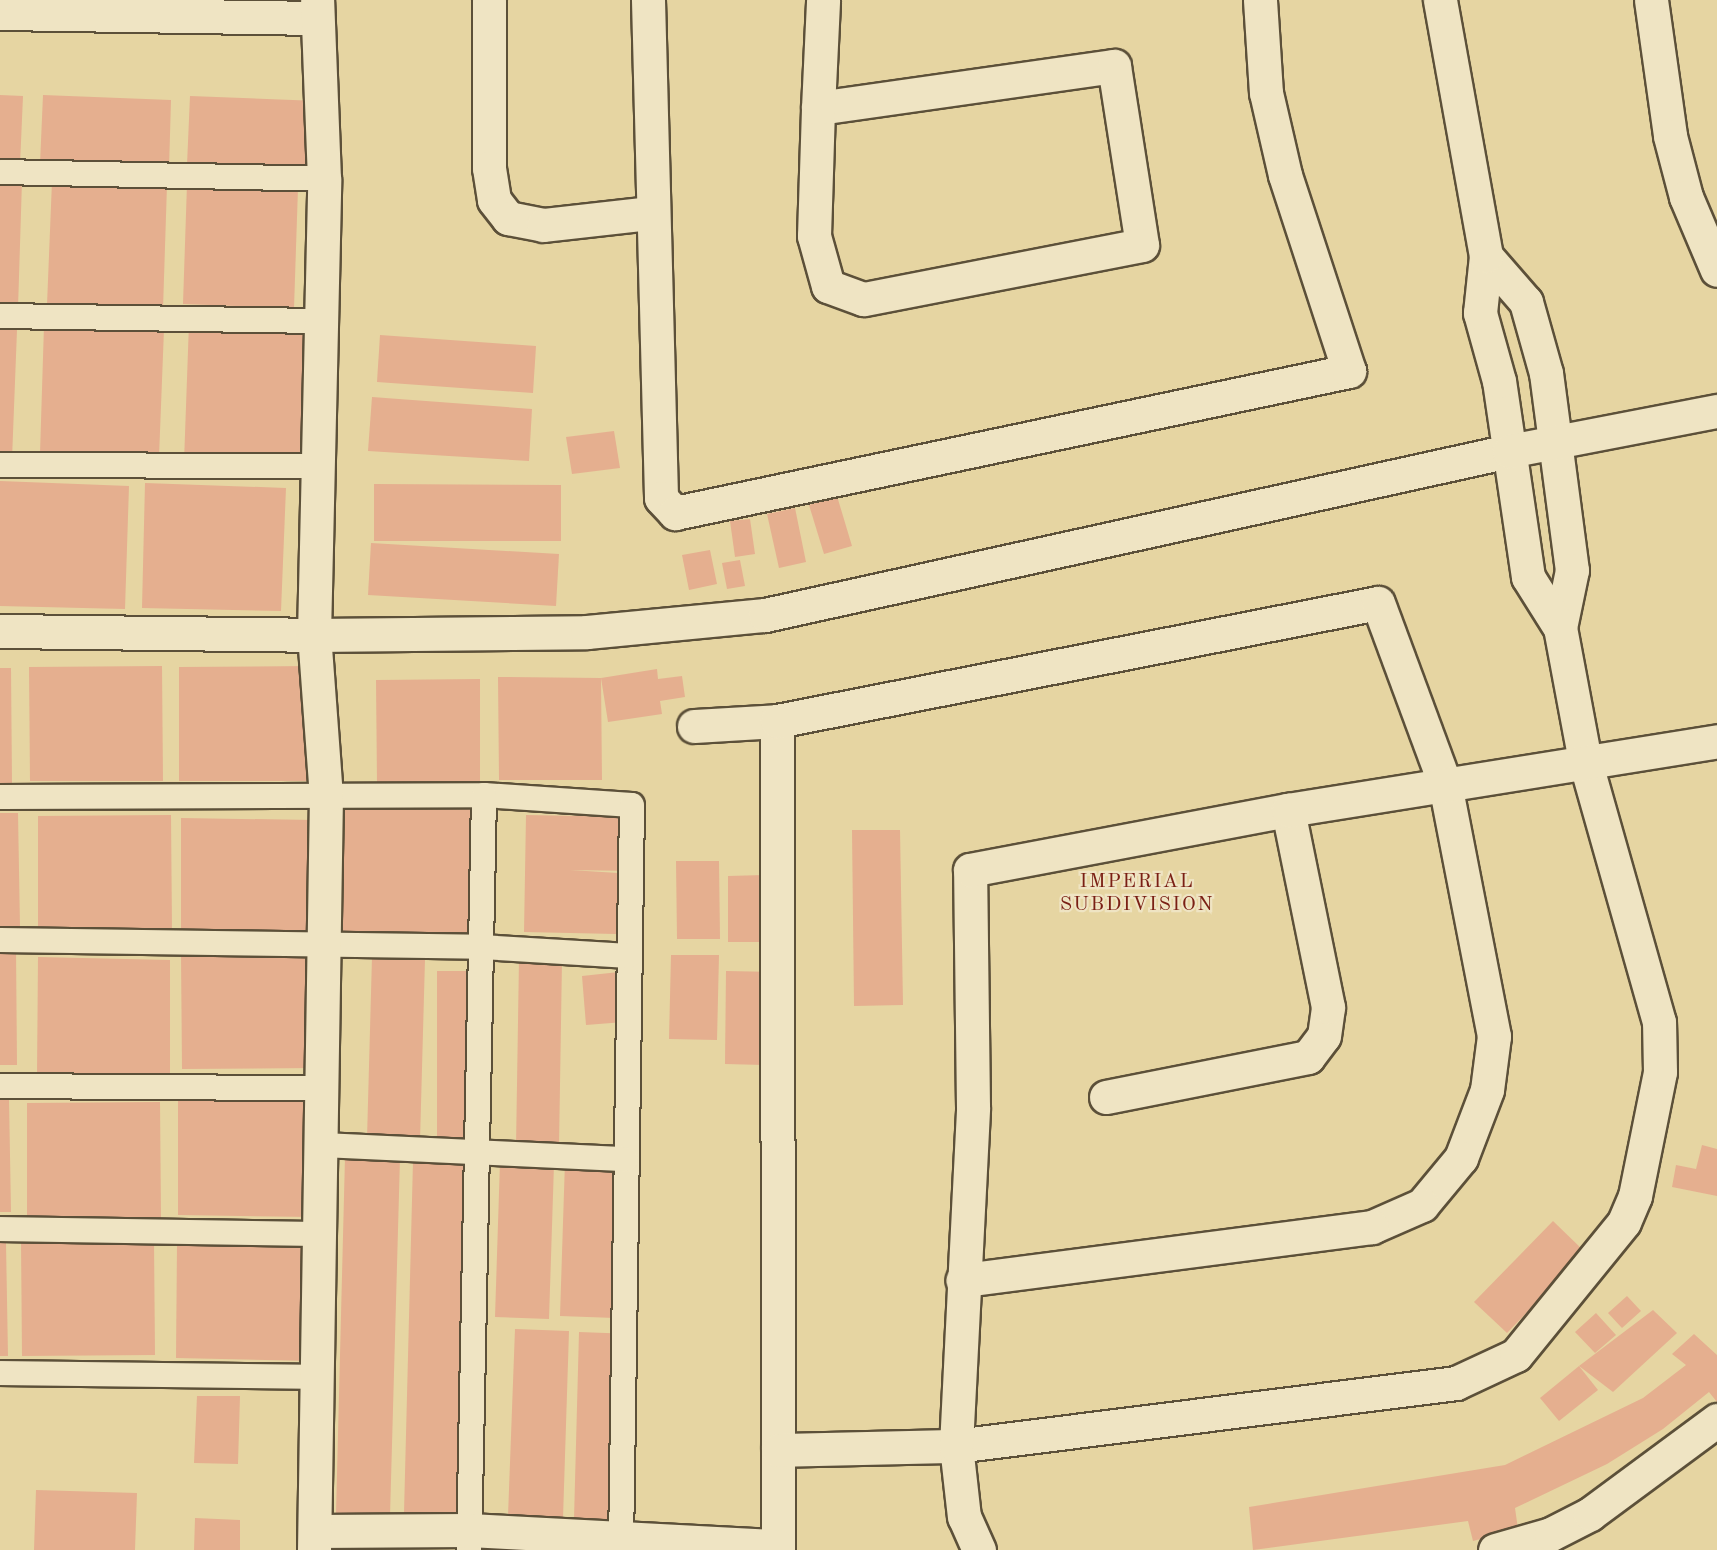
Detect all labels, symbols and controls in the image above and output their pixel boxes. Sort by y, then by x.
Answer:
district label: IMPERIAL SUBDIVISION [1060,871,1214,918]

